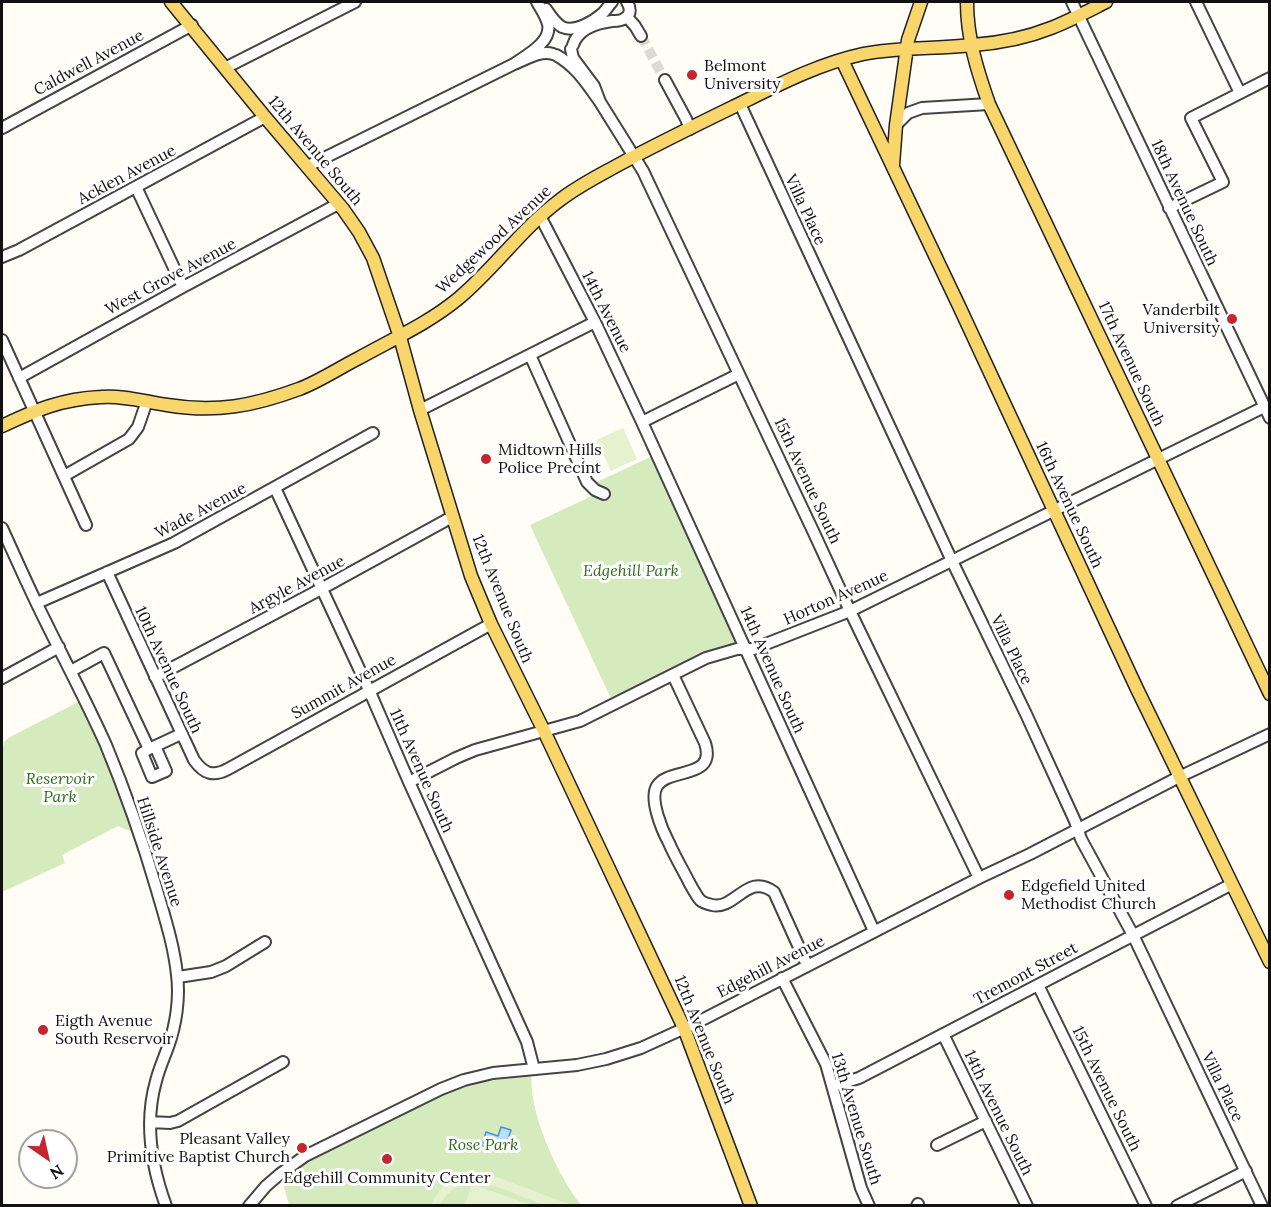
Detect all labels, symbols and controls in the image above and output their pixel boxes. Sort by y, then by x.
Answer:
street label: Caldwell Avenue [31,26,147,100]
place label: Belmont University [704,56,781,94]
marker: Belmont University [685,68,699,82]
street label: 12th Avenue South [264,92,366,210]
street label: 18th Avenue South [1146,137,1222,269]
street label: Acklen Avenue [75,141,179,209]
street label: Villa Place [780,172,830,248]
street label: Wedgewood Avenue [433,182,555,298]
street label: West Grove Avenue [102,234,240,320]
street label: 14th Avenue [577,268,635,356]
street label: 17th Avenue South [1094,299,1168,429]
place label: Vanderbilt University [1143,300,1220,338]
marker: Vanderbilt University [1225,312,1239,326]
street label: 15th Avenue South [769,415,845,547]
street label: 16th Avenue South [1031,439,1107,571]
place label: Midtown Hills Police Precint [498,440,602,478]
marker: Midtown Hills Police Precint [479,452,493,466]
street label: Wade Avenue [152,479,250,543]
street label: 12th Avenue South [467,532,537,666]
street label: Argyle Avenue [246,552,348,618]
park label: Edgehill Park [583,561,679,581]
street label: Horton Avenue [781,566,891,630]
street label: 10th Avenue South [130,603,206,737]
street label: 14th Avenue South [735,604,809,736]
street label: Villa Place [986,612,1036,688]
street label: Summit Avenue [288,650,400,724]
street label: 11th Avenue South [385,706,457,836]
park label: Reservoir Park [26,769,94,807]
street label: Hillside Avenue [132,795,186,909]
place label: Edgefield United Methodist Church [1021,876,1156,914]
marker: Edgefield United Methodist Church [1002,888,1016,902]
street label: Edgehill Avenue [714,932,828,1002]
street label: Tremont Street [971,939,1081,1009]
street label: 12th Avenue South [669,973,739,1107]
place label: Eigth Avenue South Reservoir [55,1011,173,1049]
marker: Eigth Avenue South Reservoir [36,1023,50,1037]
street label: 15th Avenue South [1067,1023,1145,1155]
street label: 14th Avenue South [959,1047,1037,1179]
street label: Villa Place [1197,1049,1247,1125]
street label: 13th Avenue South [827,1051,885,1187]
north arrow [18,1129,78,1189]
place label: Pleasant Valley Primitive Baptist Church [107,1129,290,1167]
park label: Rose Park [448,1135,518,1155]
marker: Pleasant Valley Primitive Baptist Church [295,1141,309,1155]
marker: Edgehill Community Center [380,1152,394,1166]
text: N [46,1161,68,1184]
place label: Edgehill Community Center [283,1168,491,1188]

